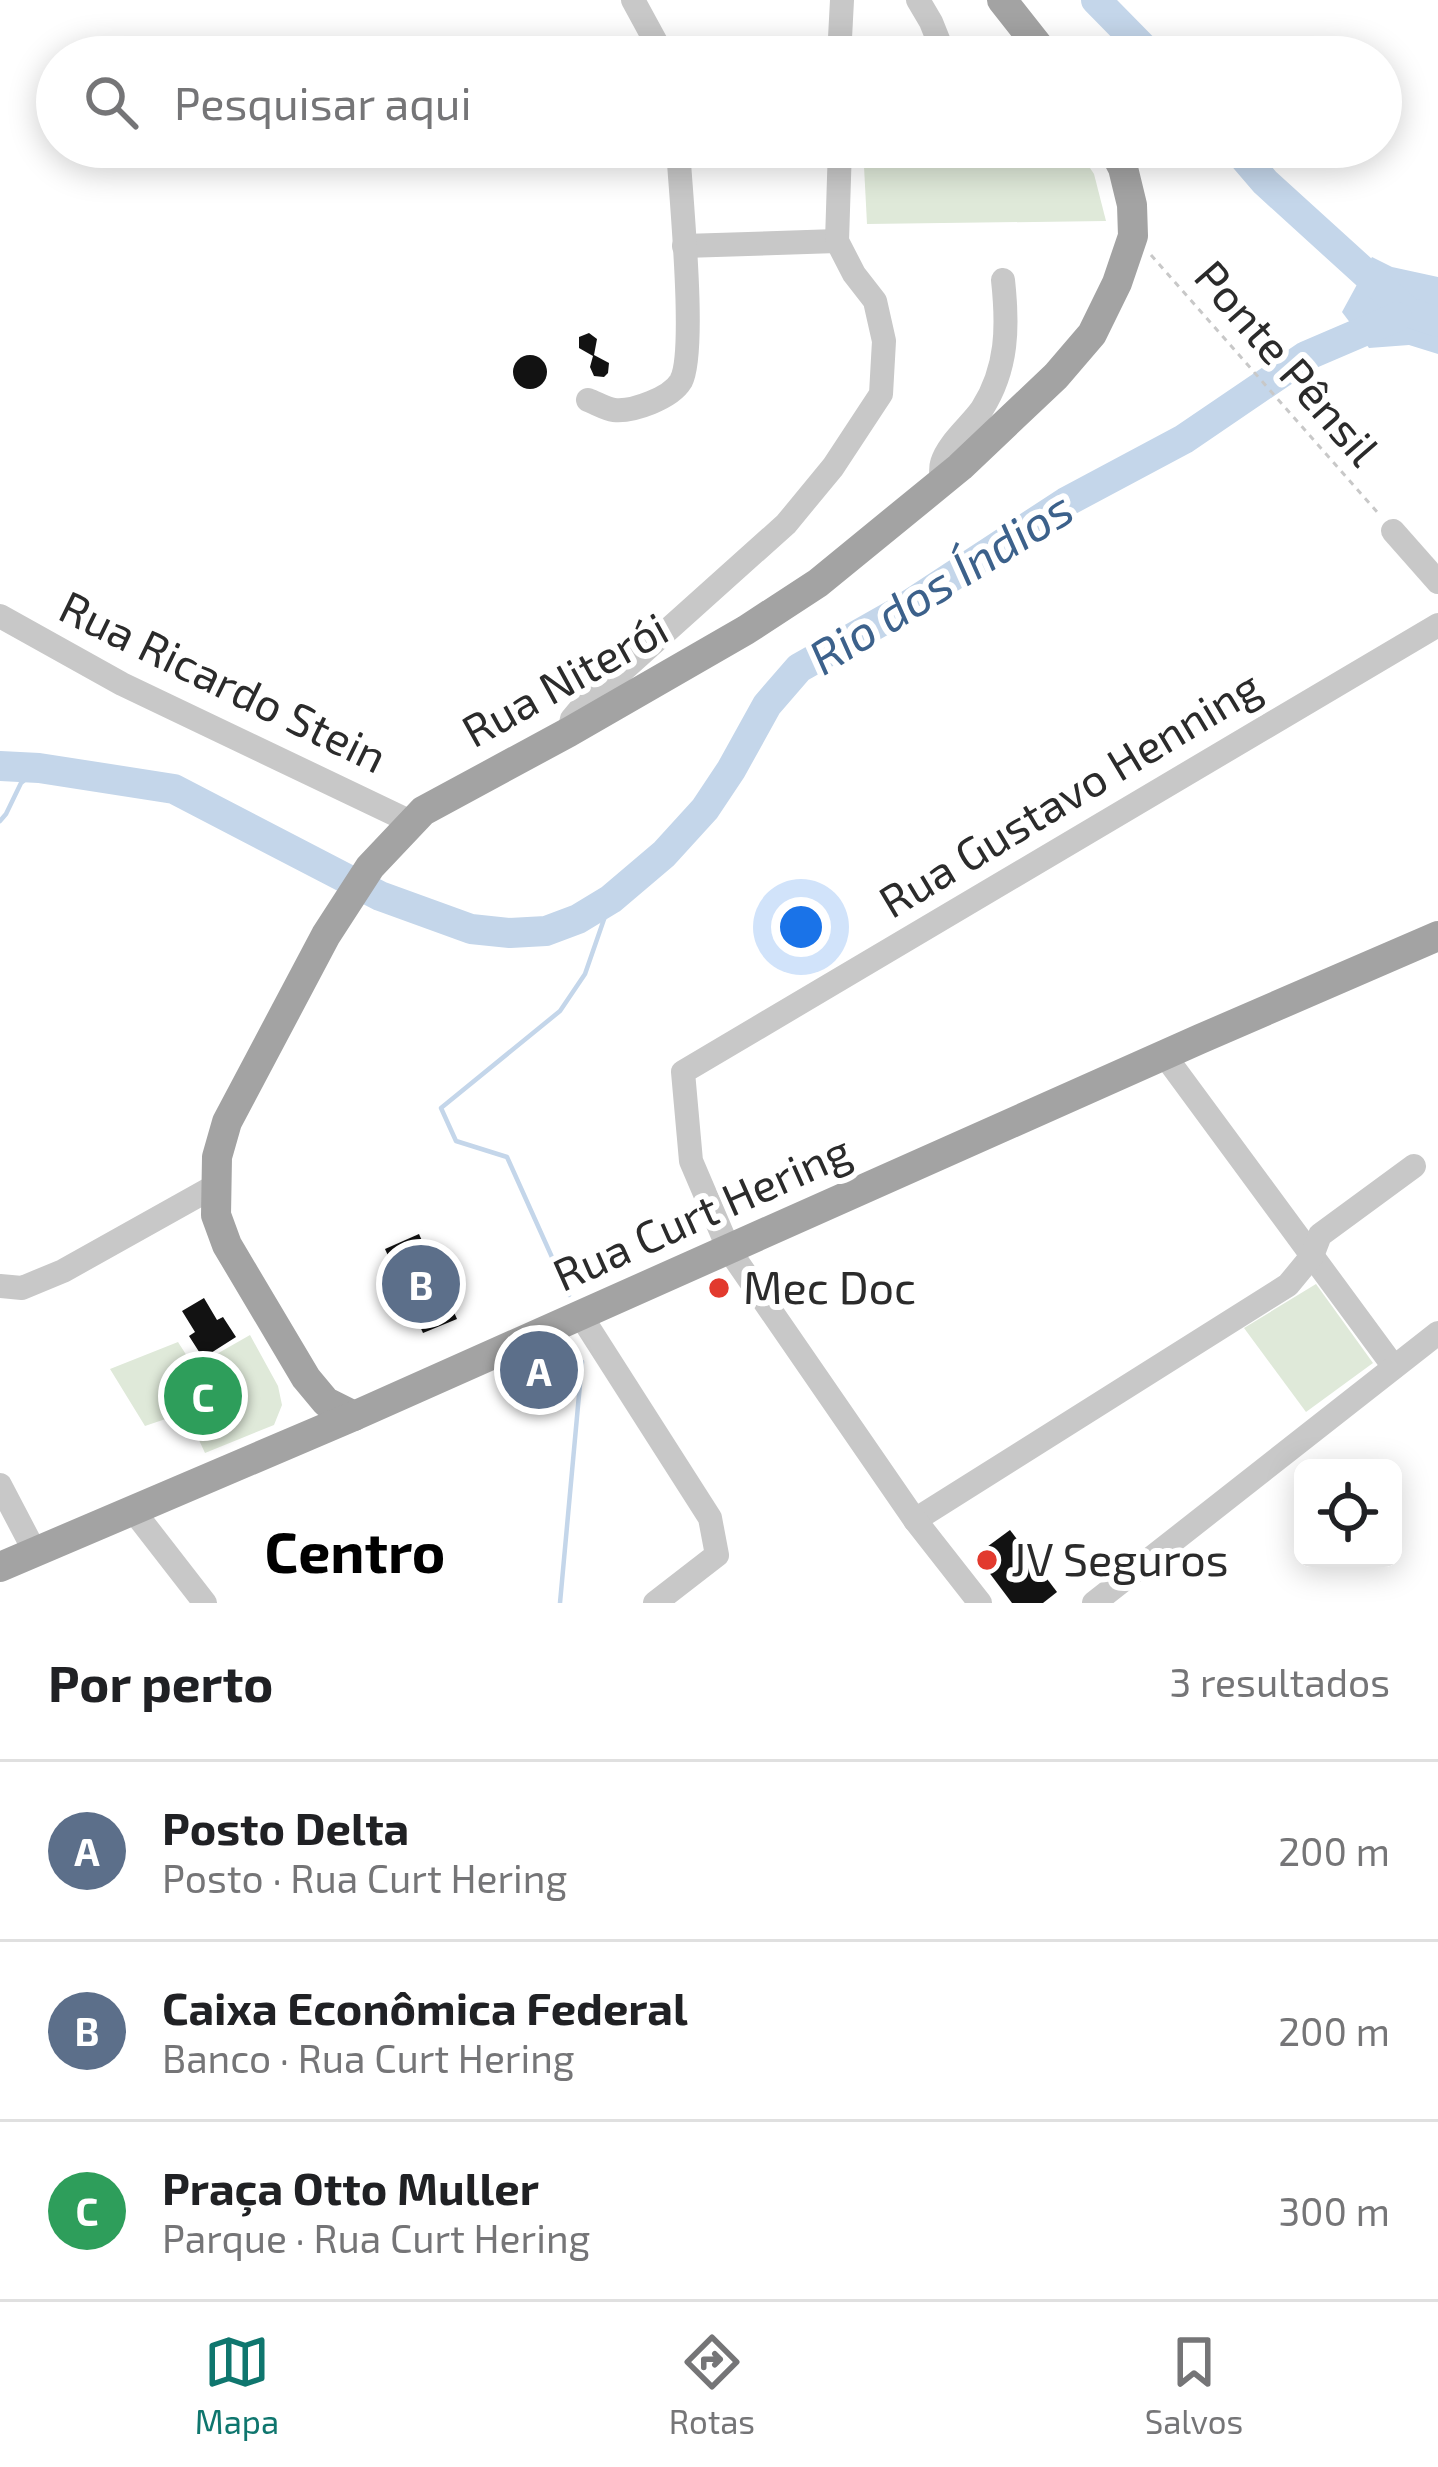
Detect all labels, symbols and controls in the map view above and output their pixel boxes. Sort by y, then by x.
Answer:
search box [36,36,1402,168]
icon: search [78,69,144,135]
text: Pesquisar aqui [174,75,472,129]
street label: Ponte Pênsil [1185,248,1392,475]
water label: Rio dos Índios [798,477,1082,685]
street label: Rua Ricardo Stein [52,578,396,783]
street label: Rua Niterói [452,600,676,757]
street label: Rua Gustavo Henning [869,657,1269,927]
your location [771,897,831,957]
street label: Rua Curt Hering [544,1122,858,1301]
pin: B [382,1239,460,1329]
place label: Mec Doc [743,1259,916,1313]
marker: Mec Doc [706,1275,732,1301]
pin: A [500,1325,578,1415]
pin: C [164,1351,242,1441]
map controls [1294,1459,1402,1567]
button: locate [1294,1459,1402,1567]
district label: Centro [265,1516,445,1584]
place label: JV Seguros [1011,1531,1229,1585]
marker: JV Seguros [974,1547,1000,1573]
text: Por perto [48,1651,273,1712]
text: 3 resultados [1170,1658,1390,1705]
text: Posto Delta [162,1800,409,1854]
text: A [74,1827,100,1874]
text: 200 m [1278,1827,1390,1874]
text: Posto · Rua Curt Hering [162,1854,567,1901]
text: Caixa Econômica Federal [162,1980,688,2034]
text: B [75,2007,99,2054]
text: 200 m [1278,2007,1390,2054]
text: Banco · Rua Curt Hering [162,2034,575,2081]
text: Praça Otto Muller [162,2160,539,2214]
text: C [76,2187,98,2234]
text: 300 m [1278,2187,1390,2234]
text: Parque · Rua Curt Hering [162,2214,590,2261]
tab: Mapa [195,2329,279,2441]
tab: Rotas [669,2329,755,2441]
tab: Salvos [1145,2329,1243,2441]

